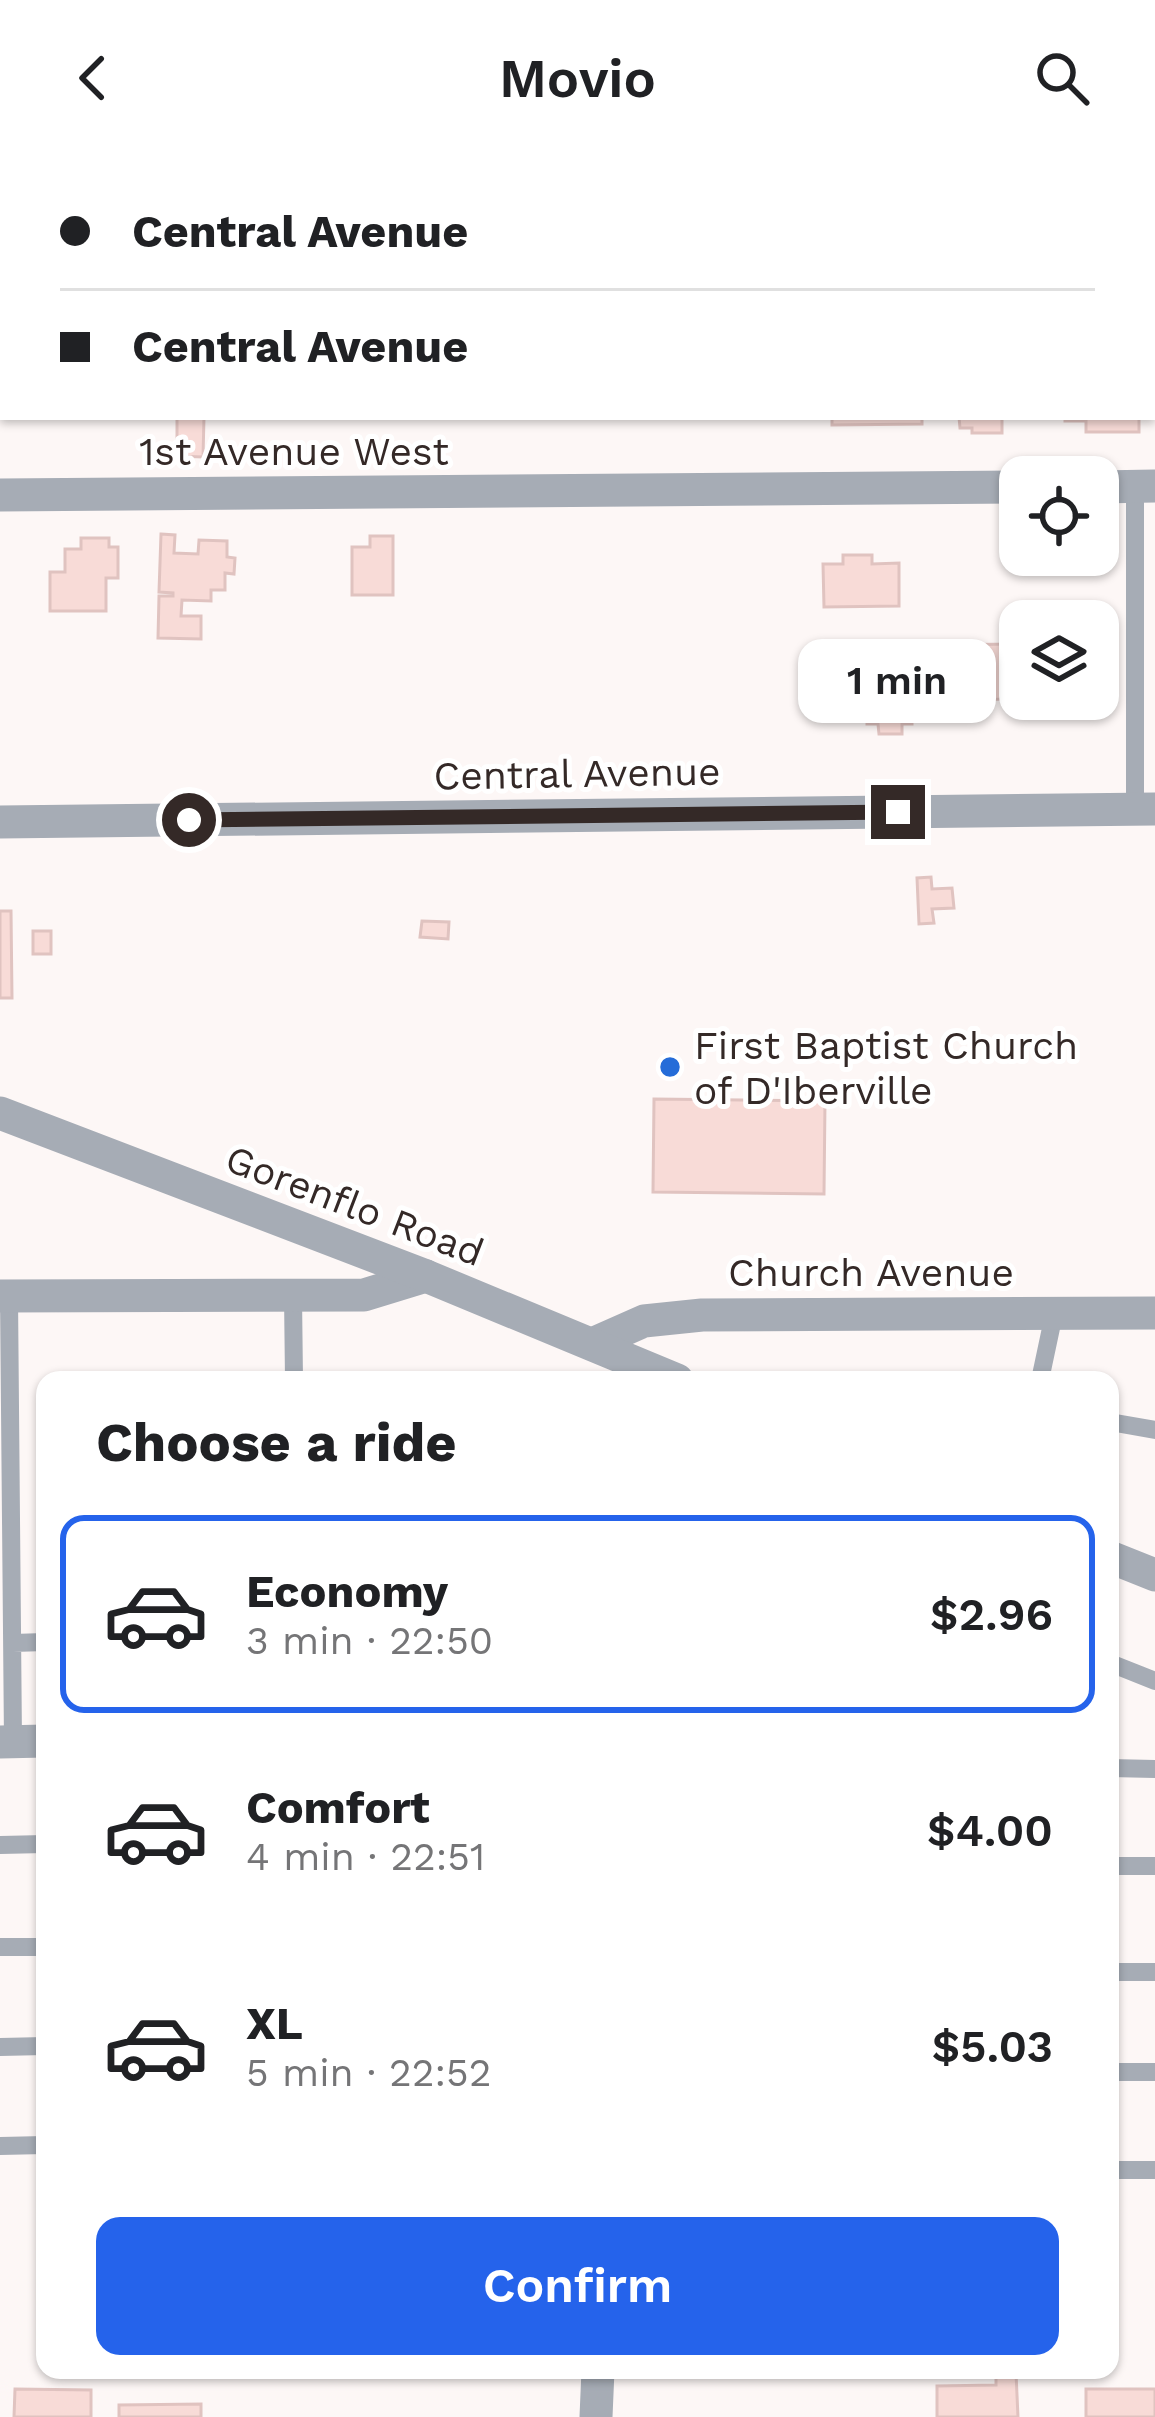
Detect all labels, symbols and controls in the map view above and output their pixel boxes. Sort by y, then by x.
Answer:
icon: back [60,45,126,111]
icon: search [1029,45,1095,111]
text: Movio [499,47,656,110]
text: Central Avenue [132,205,468,258]
text: Central Avenue [132,320,468,373]
street label: 1st Avenue West [139,429,449,474]
map controls [999,456,1119,720]
button: locate [999,456,1119,576]
button: layers [999,600,1119,720]
callout: 1 min [799,638,997,722]
text: 1 min [847,658,947,703]
street label: Central Avenue [433,748,721,799]
route end [871,785,925,839]
route start [162,793,216,847]
place label: First Baptist Church of D'Iberville [694,1023,1078,1113]
marker: First Baptist Church of D'Iberville [657,1054,683,1080]
street label: Gorenflo Road [220,1136,490,1275]
street label: Church Avenue [728,1250,1014,1295]
text: Choose a ride [96,1411,457,1474]
icon: car [102,1560,210,1668]
text: Economy [246,1565,448,1618]
text: $2.96 [930,1588,1053,1641]
text: 3 min · 22:50 [246,1618,493,1663]
icon: car [102,1776,210,1884]
text: Comfort [246,1781,430,1834]
text: $4.00 [927,1804,1053,1857]
text: 4 min · 22:51 [246,1834,485,1879]
icon: car [102,1992,210,2100]
text: XL [246,1997,303,2050]
text: $5.03 [932,2020,1053,2073]
text: 5 min · 22:52 [246,2050,492,2095]
button: Confirm [96,2217,1059,2355]

